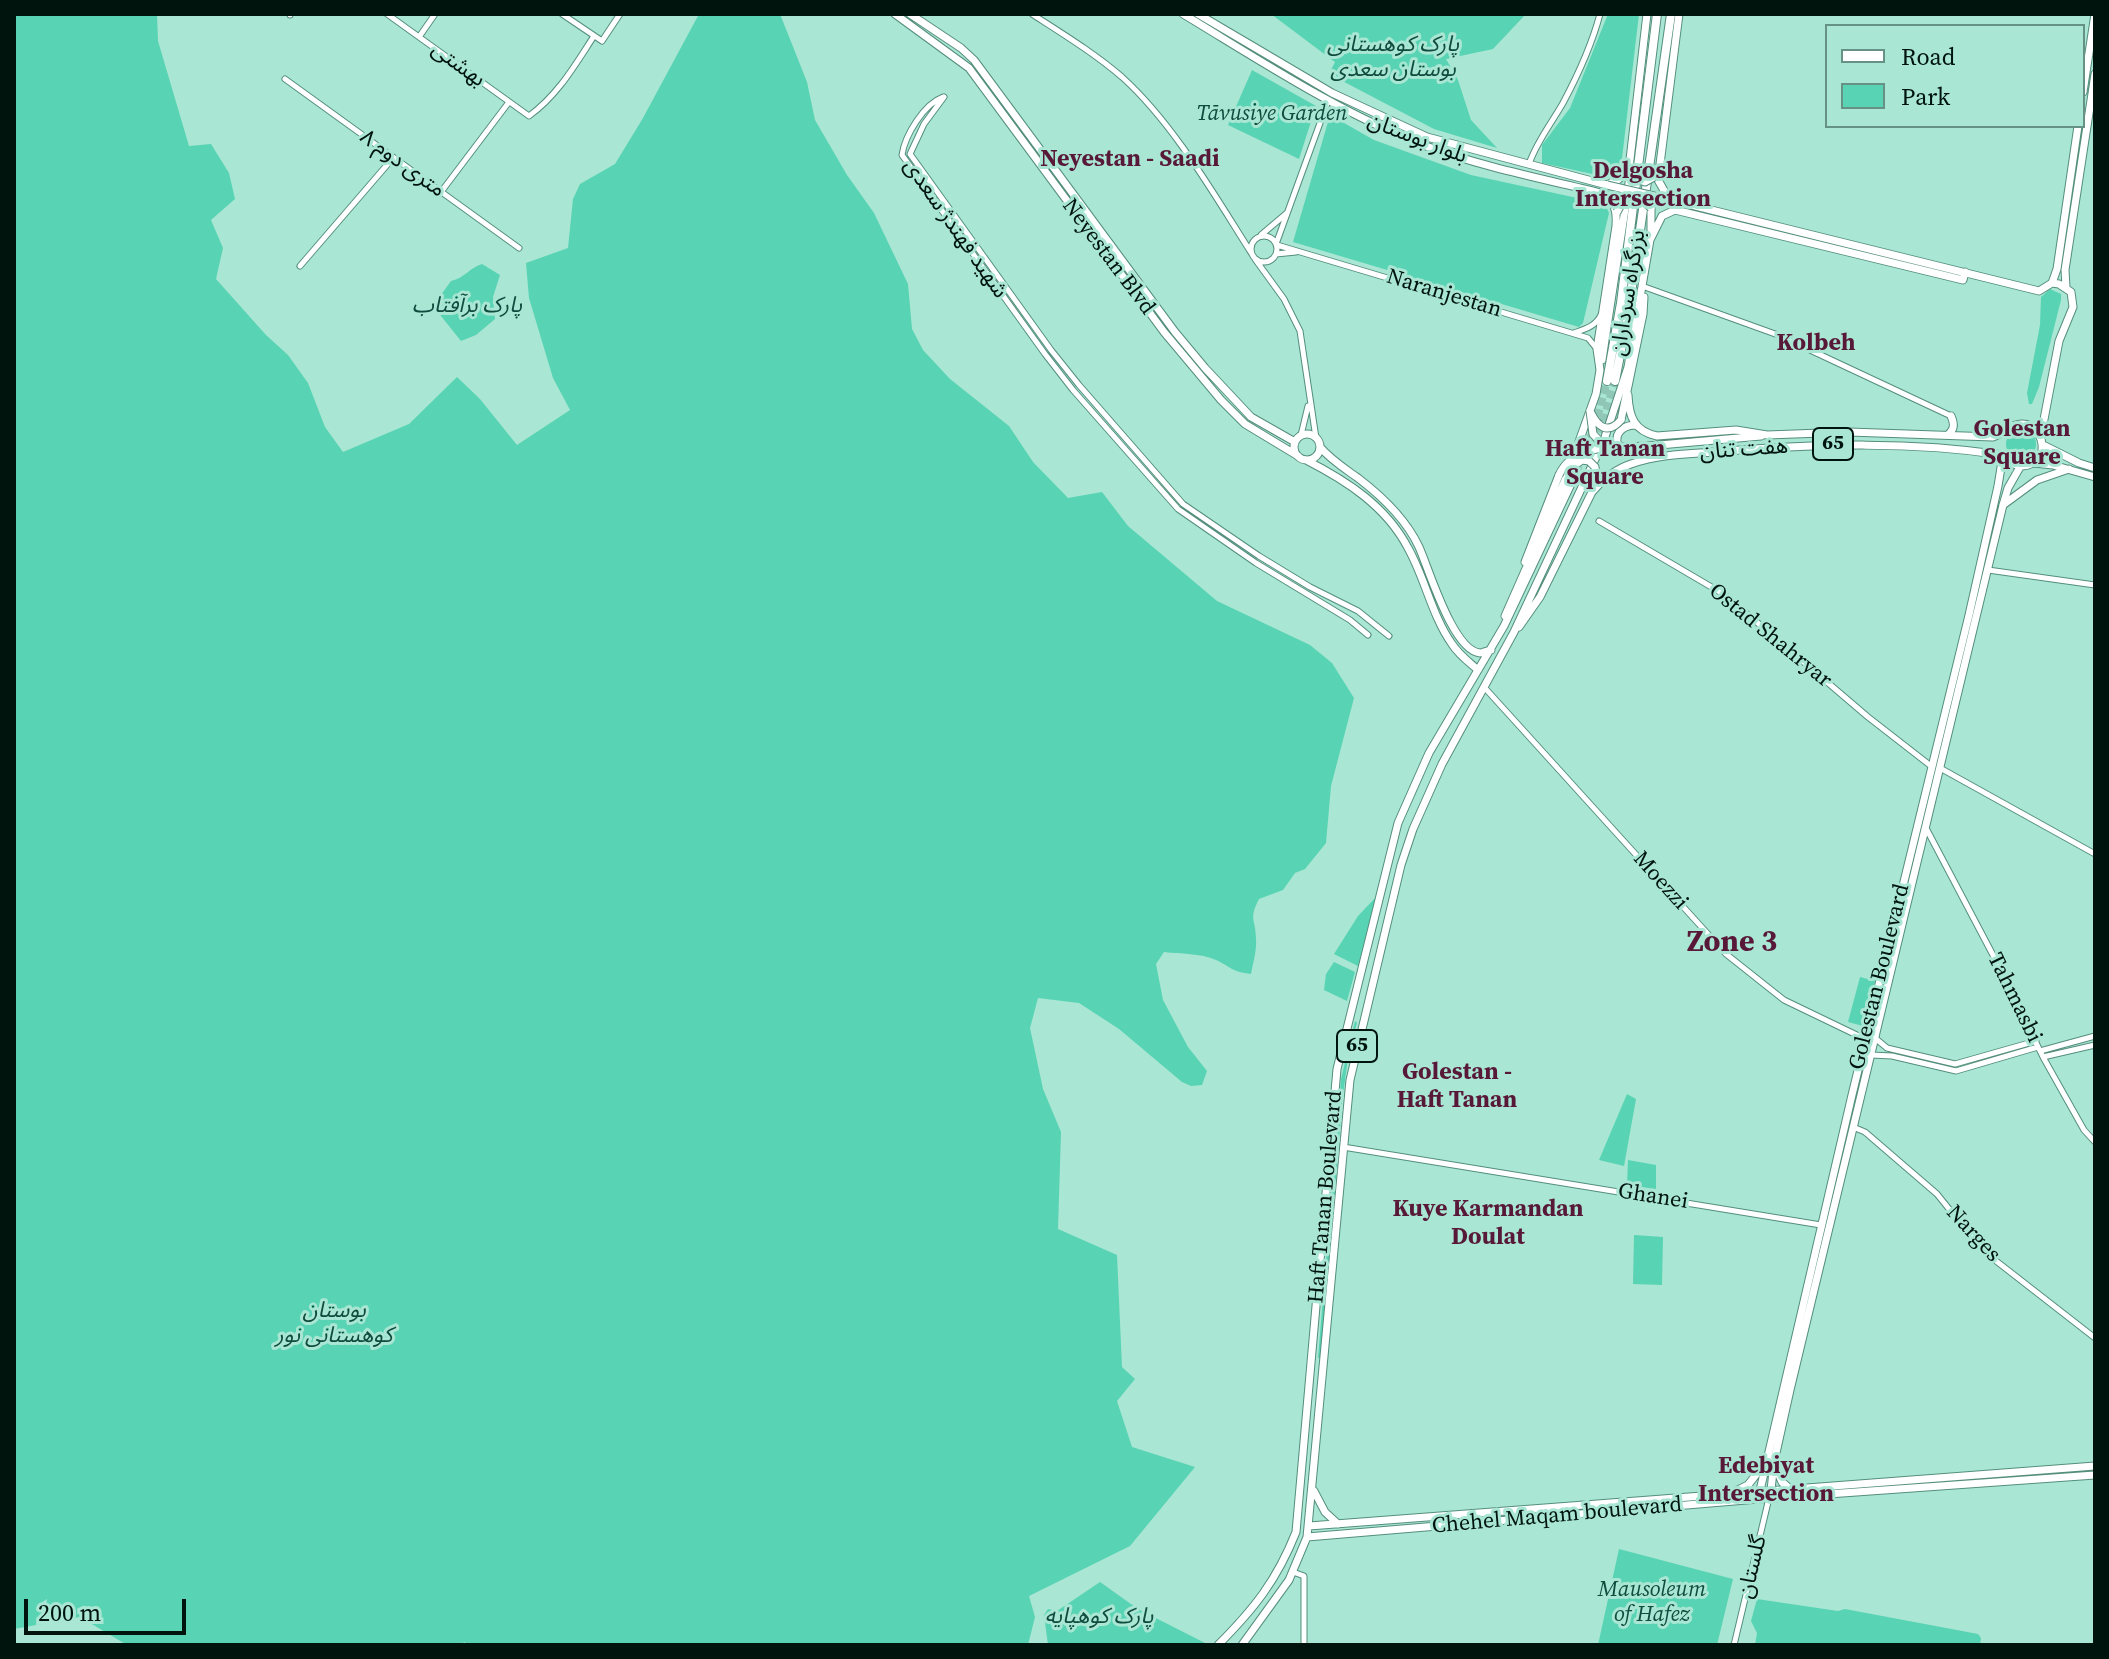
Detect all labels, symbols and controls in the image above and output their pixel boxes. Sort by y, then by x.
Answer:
legend [1825,24,2085,128]
park label: پارک کوهستانی بوستان سعدی [1327,32,1459,84]
street label: بهشتی [426,37,490,93]
text: Road [1901,40,1955,73]
text: Park [1901,80,1950,113]
park label: Tāvusiye Garden [1197,101,1347,127]
street label: بلوار بوستان [1363,108,1471,170]
street label: ۸ متری دوم [354,124,450,204]
district label: Neyestan - Saadi [1040,146,1220,174]
street label: شهید فهندژ سعدی [897,154,1013,304]
district label: Delgosha Intersection [1575,158,1711,214]
street label: Neyestan Blvd [1056,194,1160,320]
street label: بزرگراه سرداران [1606,228,1652,358]
street label: Naranjestan [1383,264,1505,324]
park label: پارک برآفتاب [412,293,522,319]
district label: Kolbeh [1776,330,1856,358]
district label: Golestan Square [1974,416,2070,472]
road number: 65 [1813,428,1853,460]
street label: هفت تنان [1699,434,1789,466]
district label: Haft Tanan Square [1545,436,1665,492]
street label: Ostad Shahryar [1703,578,1837,694]
street label: Moezzi [1627,846,1693,916]
street label: Golestan Boulevard [1844,881,1916,1073]
district label: Zone 3 [1687,925,1777,961]
street label: Tahmasbi [1981,949,2047,1047]
road number: 65 [1337,1030,1377,1062]
district label: Golestan - Haft Tanan [1397,1059,1517,1115]
street label: Haft Tanan Boulevard [1304,1090,1348,1304]
street label: Ghanei [1616,1178,1690,1216]
district label: Kuye Karmandan Doulat [1392,1196,1584,1252]
street label: Narges [1940,1200,2006,1268]
park label: بوستان کوهستانی نور [275,1298,393,1350]
district label: Edebiyat Intersection [1698,1453,1834,1509]
street label: Chehel Maqam boulevard [1431,1492,1683,1540]
street label: گلستان [1733,1533,1773,1601]
park label: Mausoleum of Hafez [1598,1577,1706,1628]
scale bar [28,1583,190,1633]
text: 200 m [38,1596,101,1629]
park label: پارک کوهپایه [1045,1604,1153,1630]

